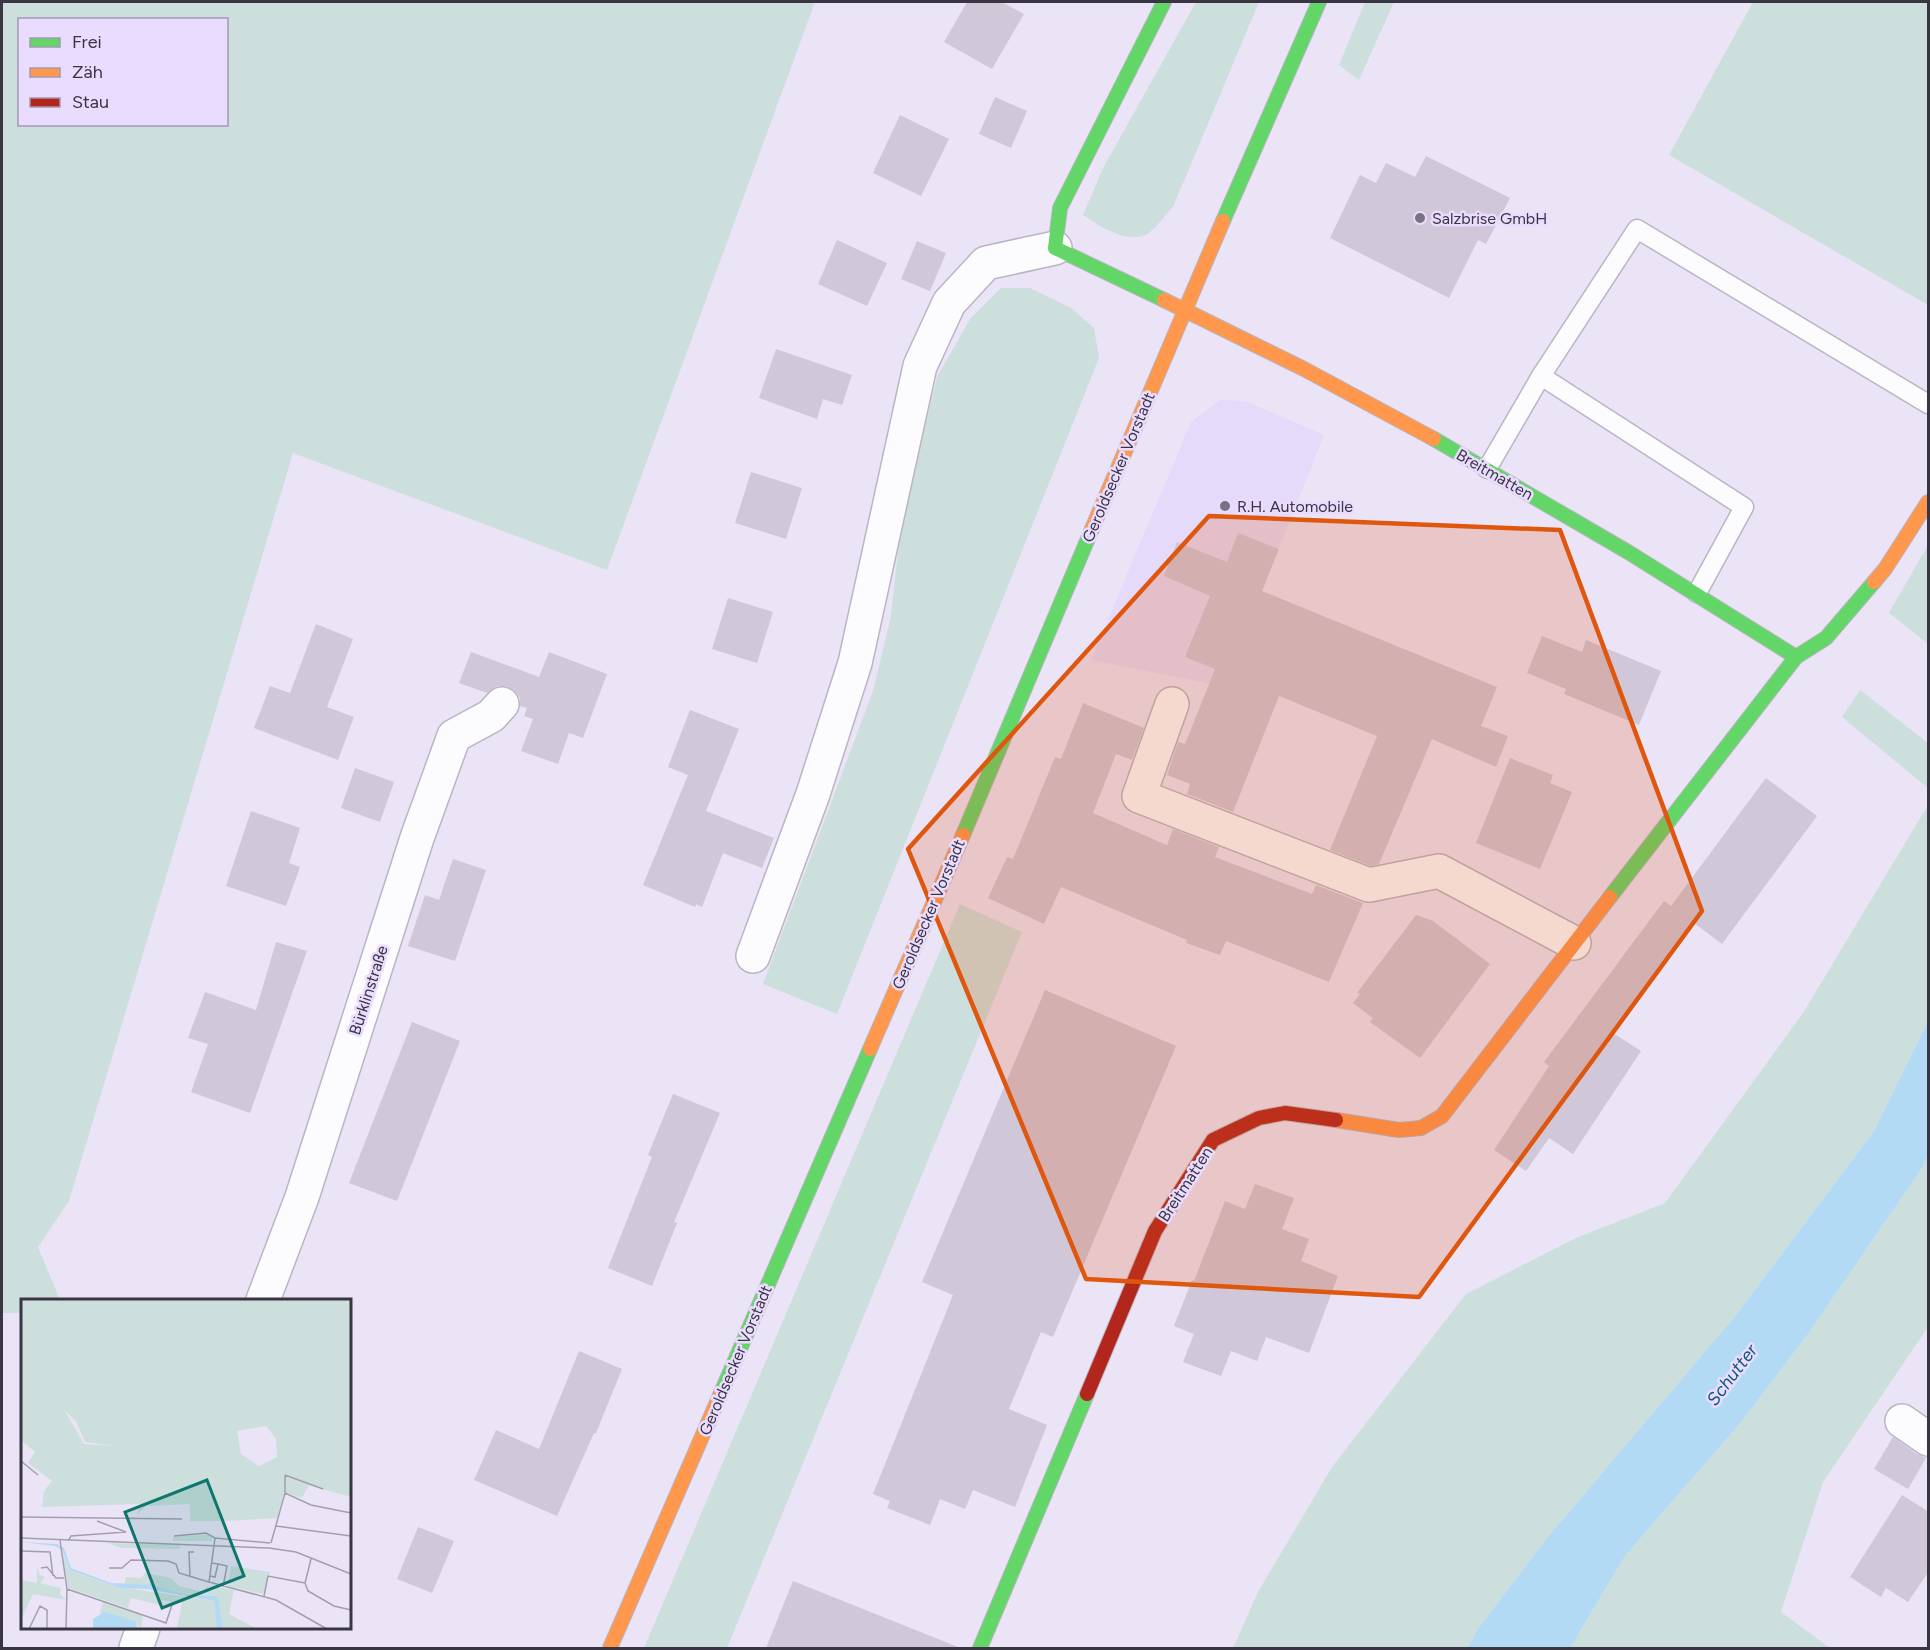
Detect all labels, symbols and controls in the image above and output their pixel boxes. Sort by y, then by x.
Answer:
legend [18,18,228,126]
text: Frei [72,31,102,53]
text: Zäh [72,61,103,83]
text: Stau [72,91,109,113]
place label: Salzbrise GmbH [1432,209,1547,228]
marker: Salzbrise GmbH [1413,211,1427,225]
street label: Geroldsecker Vorstadt [1078,389,1159,545]
street label: Breitmatten [1453,445,1536,504]
place label: R.H. Automobile [1237,497,1353,516]
marker: R.H. Automobile [1218,499,1232,513]
street label: Geroldsecker Vorstadt [888,836,969,992]
street label: Bürklinstraße [345,943,392,1037]
street label: Breitmatten [1154,1143,1217,1225]
street label: Geroldsecker Vorstadt [695,1282,776,1438]
inset map [21,1299,351,1629]
water label: Schutter [1702,1339,1763,1410]

